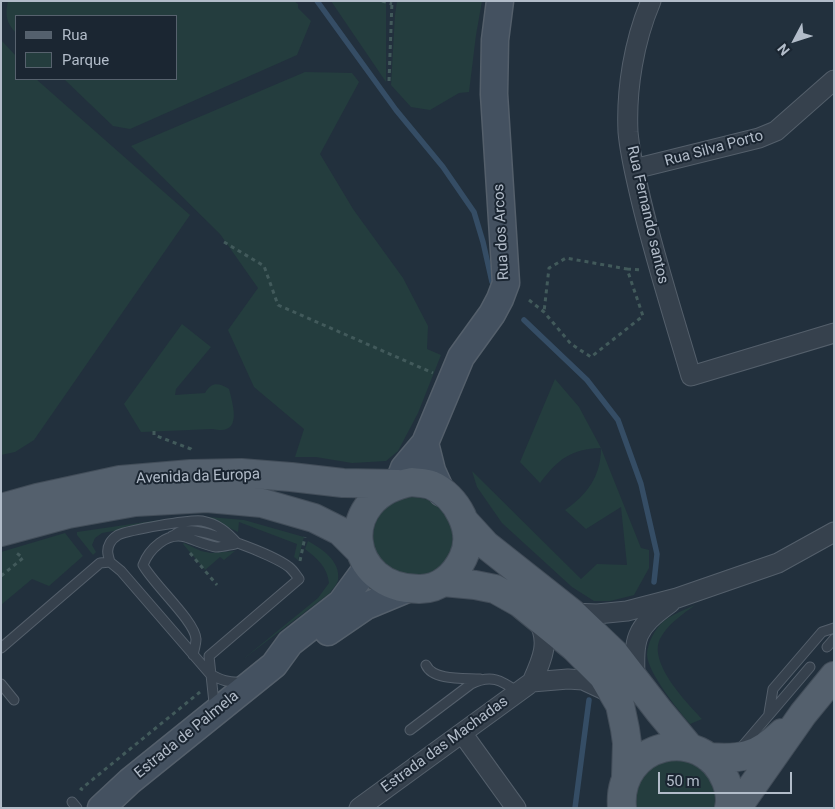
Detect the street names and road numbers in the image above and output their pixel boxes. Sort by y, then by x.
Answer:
street label: Rua Silva Porto [663,127,765,171]
street label: Rua Fernando santos [622,144,672,286]
street label: Rua dos Arcos [490,183,514,281]
street label: Avenida da Europa [136,466,260,488]
street label: Estrada de Palmela [131,688,243,782]
street label: Estrada das Machadas [378,693,512,797]

